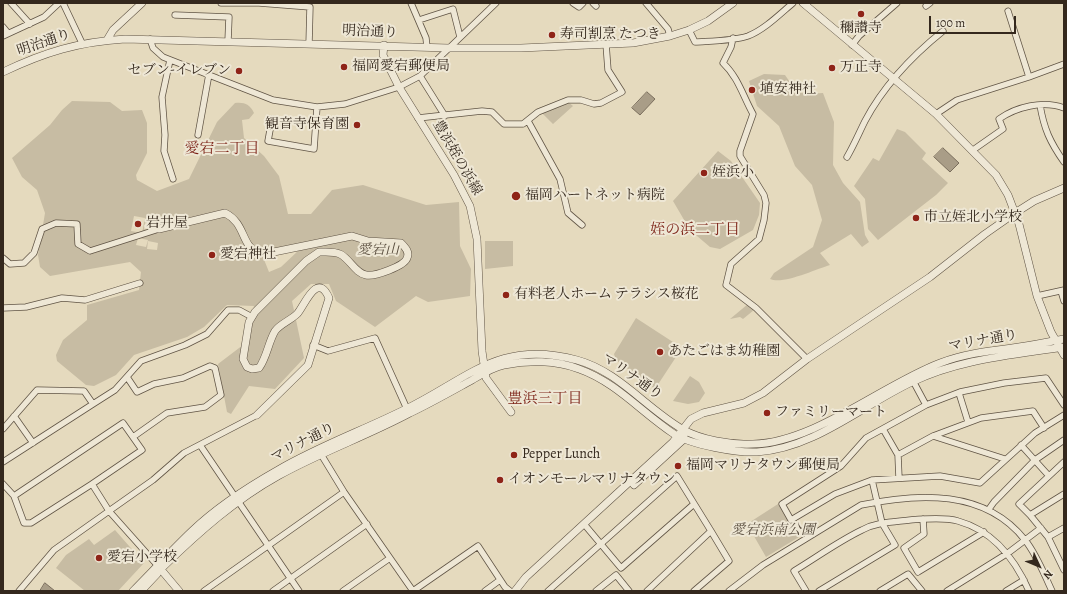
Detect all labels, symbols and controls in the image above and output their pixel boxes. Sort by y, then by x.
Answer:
scale bar [931,8,1018,34]
marker: 穪讃寺 [856,9,866,19]
text: 100 m [936,15,965,31]
place label: 穪讃寺 [840,21,882,37]
street label: 明治通り [342,23,398,41]
street label: 明治通り [15,26,73,60]
place label: 寿司割烹 たつき [560,27,661,43]
marker: 寿司割烹 たつき [547,30,557,40]
place label: 福岡愛宕郵便局 [352,59,450,75]
place label: 万正寺 [840,60,882,76]
marker: 福岡愛宕郵便局 [339,62,349,72]
place label: セブン-イレブン [128,63,231,79]
marker: 万正寺 [827,63,837,73]
marker: セブン-イレブン [234,66,244,76]
place label: 埴安神社 [760,82,816,98]
marker: 埴安神社 [747,85,757,95]
place label: 観音寺保育園 [265,117,349,133]
street label: 豊浜姪の浜線 [429,117,485,199]
marker: 観音寺保育園 [352,120,362,130]
district label: 愛宕二丁目 [185,140,259,158]
place label: 姪浜小 [712,165,754,181]
marker: 姪浜小 [699,168,709,178]
place label: 福岡ハートネット病院 [525,188,665,204]
marker: 福岡ハートネット病院 [510,190,522,202]
place label: 市立姪北小学校 [924,210,1022,226]
marker: 市立姪北小学校 [911,213,921,223]
place label: 岩井屋 [146,216,188,232]
marker: 岩井屋 [133,219,143,229]
district label: 姪の浜二丁目 [650,221,740,239]
park label: 愛宕山 [357,243,399,259]
place label: 愛宕神社 [220,247,276,263]
marker: 愛宕神社 [207,250,217,260]
place label: 有料老人ホーム テラシス桜花 [514,287,699,303]
marker: 有料老人ホーム テラシス桜花 [501,290,511,300]
street label: マリナ通り [947,327,1019,355]
place label: あたごはま幼稚園 [668,344,780,360]
marker: あたごはま幼稚園 [655,347,665,357]
street label: マリナ通り [599,350,665,404]
district label: 豊浜三丁目 [508,390,582,408]
place label: ファミリーマート [775,405,887,421]
marker: ファミリーマート [762,408,772,418]
street label: マリナ通り [268,420,338,466]
place label: Pepper Lunch [522,447,600,463]
marker: Pepper Lunch [509,450,519,460]
place label: 福岡マリナタウン郵便局 [686,458,840,474]
marker: 福岡マリナタウン郵便局 [673,461,683,471]
place label: イオンモールマリナタウン [508,472,675,488]
marker: イオンモールマリナタウン [495,475,505,485]
park label: 愛宕浜南公園 [731,523,815,539]
north arrow [1019,546,1059,586]
place label: 愛宕小学校 [107,550,177,566]
marker: 愛宕小学校 [94,553,104,563]
text: N [1040,567,1056,583]

